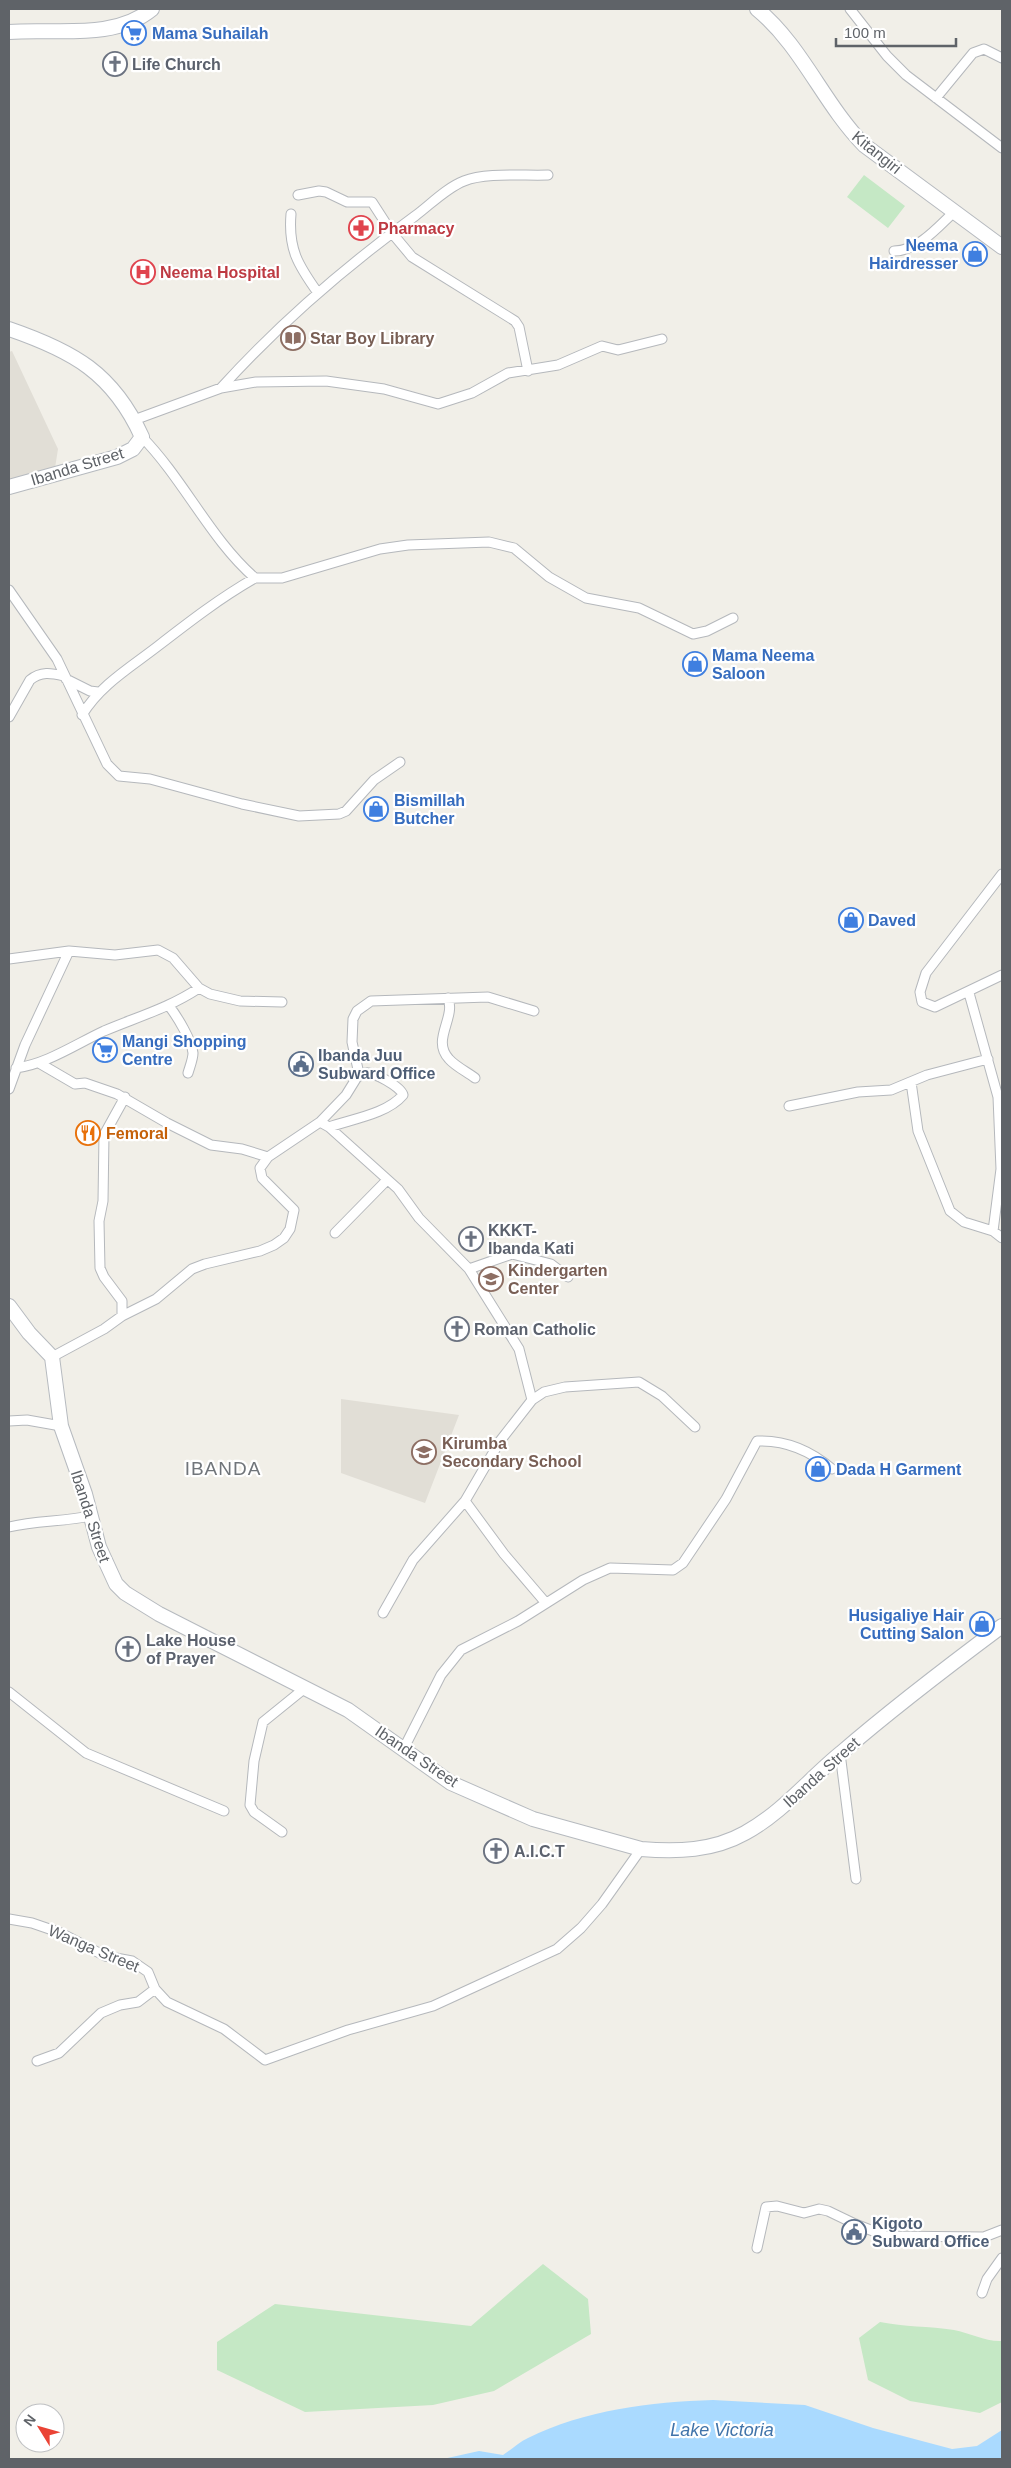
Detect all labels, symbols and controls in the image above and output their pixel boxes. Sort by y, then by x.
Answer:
scale bar [836,15,956,47]
supermarket icon: Mama Suhailah [121,20,147,46]
text: 100 m [844,24,886,41]
place label: Mama Suhailah [152,25,268,42]
church icon: Life Church [102,51,128,77]
place label: Life Church [132,56,221,73]
street label: Kitangiri [849,128,904,177]
pharmacy icon: Pharmacy [348,215,374,241]
place label: Pharmacy [378,220,455,237]
place label: Neema Hairdresser [869,237,958,272]
shop icon: Neema Hairdresser [962,241,988,267]
hospital icon: Neema Hospital [130,259,156,285]
place label: Neema Hospital [160,264,280,281]
library icon: Star Boy Library [280,325,306,351]
place label: Star Boy Library [310,330,435,347]
street label: Ibanda Street [29,444,126,489]
place label: Mama Neema Saloon [712,647,814,682]
shop icon: Mama Neema Saloon [682,651,708,677]
place label: Bismillah Butcher [394,792,465,827]
shop icon: Bismillah Butcher [363,796,389,822]
shop icon: Daved [838,907,864,933]
place label: Daved [868,912,916,929]
place label: Mangi Shopping Centre [122,1033,246,1068]
supermarket icon: Mangi Shopping Centre [92,1037,118,1063]
place label: Ibanda Juu Subward Office [318,1047,435,1082]
public building icon: Ibanda Juu Subward Office [288,1051,314,1077]
restaurant icon: Femoral [75,1120,101,1146]
place label: Femoral [106,1125,168,1142]
place label: KKKT- Ibanda Kati [488,1222,574,1257]
church icon: KKKT- Ibanda Kati [458,1226,484,1252]
place label: Kindergarten Center [508,1262,608,1297]
school or university icon: Kindergarten Center [478,1266,504,1292]
church icon: Roman Catholic [444,1316,470,1342]
place label: Roman Catholic [474,1321,596,1338]
place label: Kirumba Secondary School [442,1435,582,1470]
school or university icon: Kirumba Secondary School [411,1439,437,1465]
shop icon: Dada H Garment [805,1456,831,1482]
district label: IBANDA [185,1458,261,1479]
place label: Dada H Garment [836,1461,962,1478]
street label: Ibanda Street [68,1468,114,1565]
place label: Husigaliye Hair Cutting Salon [848,1607,964,1642]
shop icon: Husigaliye Hair Cutting Salon [969,1611,995,1637]
place label: Lake House of Prayer [146,1632,236,1667]
church icon: Lake House of Prayer [115,1636,141,1662]
street label: Ibanda Street [372,1723,462,1791]
street label: Ibanda Street [780,1734,863,1811]
church icon: A.I.C.T [483,1838,509,1864]
place label: A.I.C.T [514,1843,565,1860]
street label: Wanga Street [46,1922,142,1975]
place label: Kigoto Subward Office [872,2215,989,2250]
public building icon: Kigoto Subward Office [841,2219,867,2245]
north arrow [15,2403,65,2453]
text: N [20,2411,39,2429]
water label: Lake Victoria [670,2420,774,2440]

